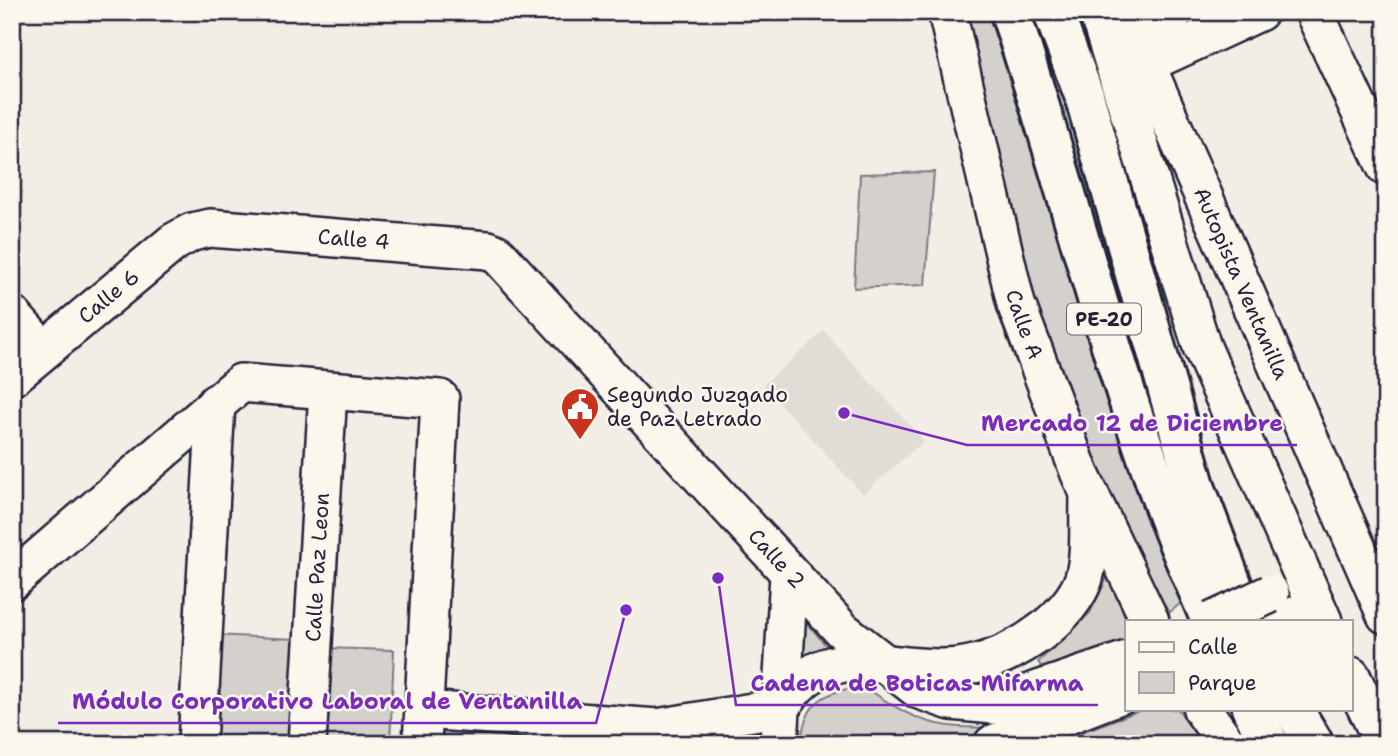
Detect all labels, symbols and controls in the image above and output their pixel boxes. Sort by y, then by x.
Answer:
street label: Autopista Ventanilla [1187,183,1296,384]
street label: Calle 4 [317,223,391,256]
street label: Calle 6 [72,263,145,330]
street label: Calle A [999,287,1050,363]
road number: PE-20 [1067,304,1141,334]
place label: Segundo Juzgado de Paz Letrado [607,381,788,433]
public building icon: Segundo Juzgado de Paz Letrado [559,386,601,441]
callout: Mercado 12 de Diciembre [967,401,1297,445]
text: Mercado 12 de Diciembre [981,408,1283,438]
street label: Calle Paz Leon [299,492,336,643]
street label: Calle 2 [742,523,811,595]
legend [1125,620,1352,710]
text: Calle [1188,633,1238,661]
callout: Cadena de Boticas Mifarma [736,661,1098,705]
text: Cadena de Boticas Mifarma [750,668,1084,698]
text: Parque [1188,669,1257,697]
callout: Módulo Corporativo Laboral de Ventanilla [58,679,596,723]
text: Módulo Corporativo Laboral de Ventanilla [72,686,582,716]

